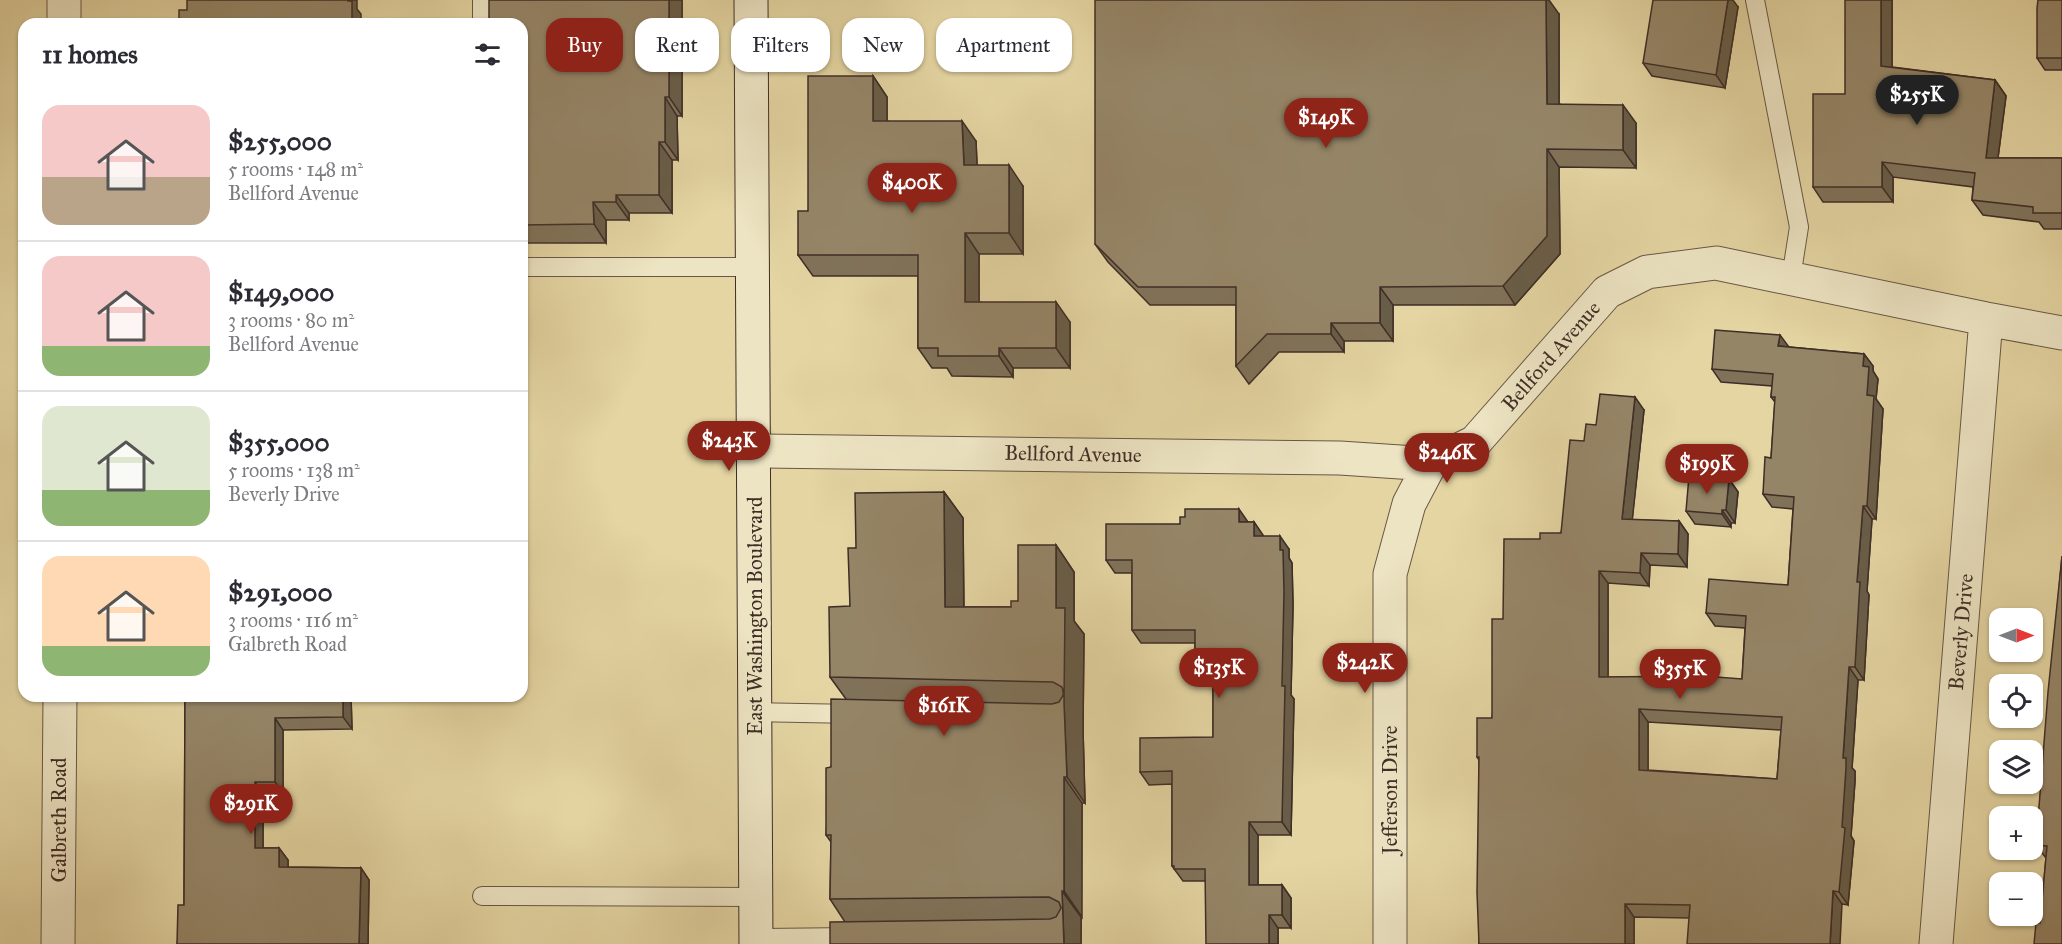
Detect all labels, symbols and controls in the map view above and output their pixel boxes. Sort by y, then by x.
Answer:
chip: Buy [546,18,623,72]
chip: Rent [635,18,719,72]
chip: Filters [731,18,830,72]
chip: New [842,18,924,72]
chip: Apartment [936,18,1072,72]
text: 11 homes [42,38,138,70]
icon: filters [471,38,504,71]
pin: $255K [1875,75,1959,126]
text: $255K [1890,82,1944,106]
pin: $149K [1284,98,1368,149]
text: $149K [1298,105,1354,129]
text: $255,000 [228,125,332,157]
icon: home [90,129,162,201]
text: 5 rooms · 148 m² [228,157,363,181]
pin: $400K [870,163,954,214]
text: $400K [882,170,942,194]
text: Bellford Avenue [228,181,359,205]
text: $149,000 [228,276,334,308]
icon: home [90,280,162,352]
street label: Bellford Avenue [1496,295,1606,416]
text: 3 rooms · 80 m² [228,308,354,332]
text: Bellford Avenue [228,332,359,356]
pin: $243K [687,421,771,472]
text: $355,000 [228,426,330,458]
text: $243K [701,428,757,452]
icon: home [90,430,162,502]
pin: $246K [1405,433,1489,484]
street label: Bellford Avenue [1004,440,1142,468]
text: $246K [1418,440,1476,464]
pin: $199K [1665,444,1749,495]
text: $199K [1679,451,1735,475]
text: 5 rooms · 138 m² [228,458,360,482]
text: Beverly Drive [228,482,340,506]
street label: East Washington Boulevard [742,496,768,735]
street label: Beverly Drive [1943,572,1979,691]
text: $291,000 [228,576,333,608]
icon: home [90,580,162,652]
text: 3 rooms · 116 m² [228,608,358,632]
north arrow [1989,608,2043,662]
map controls [1989,608,2043,926]
text: Galbreth Road [228,632,347,656]
pin: $242K [1323,643,1407,694]
pin: $135K [1177,648,1261,699]
pin: $355K [1638,649,1722,700]
text: $242K [1336,650,1394,674]
text: $135K [1193,655,1245,679]
text: $355K [1654,656,1706,680]
button: locate [1989,674,2043,728]
pin: $161K [902,686,986,737]
text: $161K [918,693,970,717]
street label: Jefferson Drive [1377,725,1403,856]
button: layers [1989,740,2043,794]
street label: Galbreth Road [46,757,72,882]
pin: $291K [209,784,293,835]
text: $291K [224,791,278,815]
button: + [1989,806,2043,860]
button: − [1989,872,2043,926]

